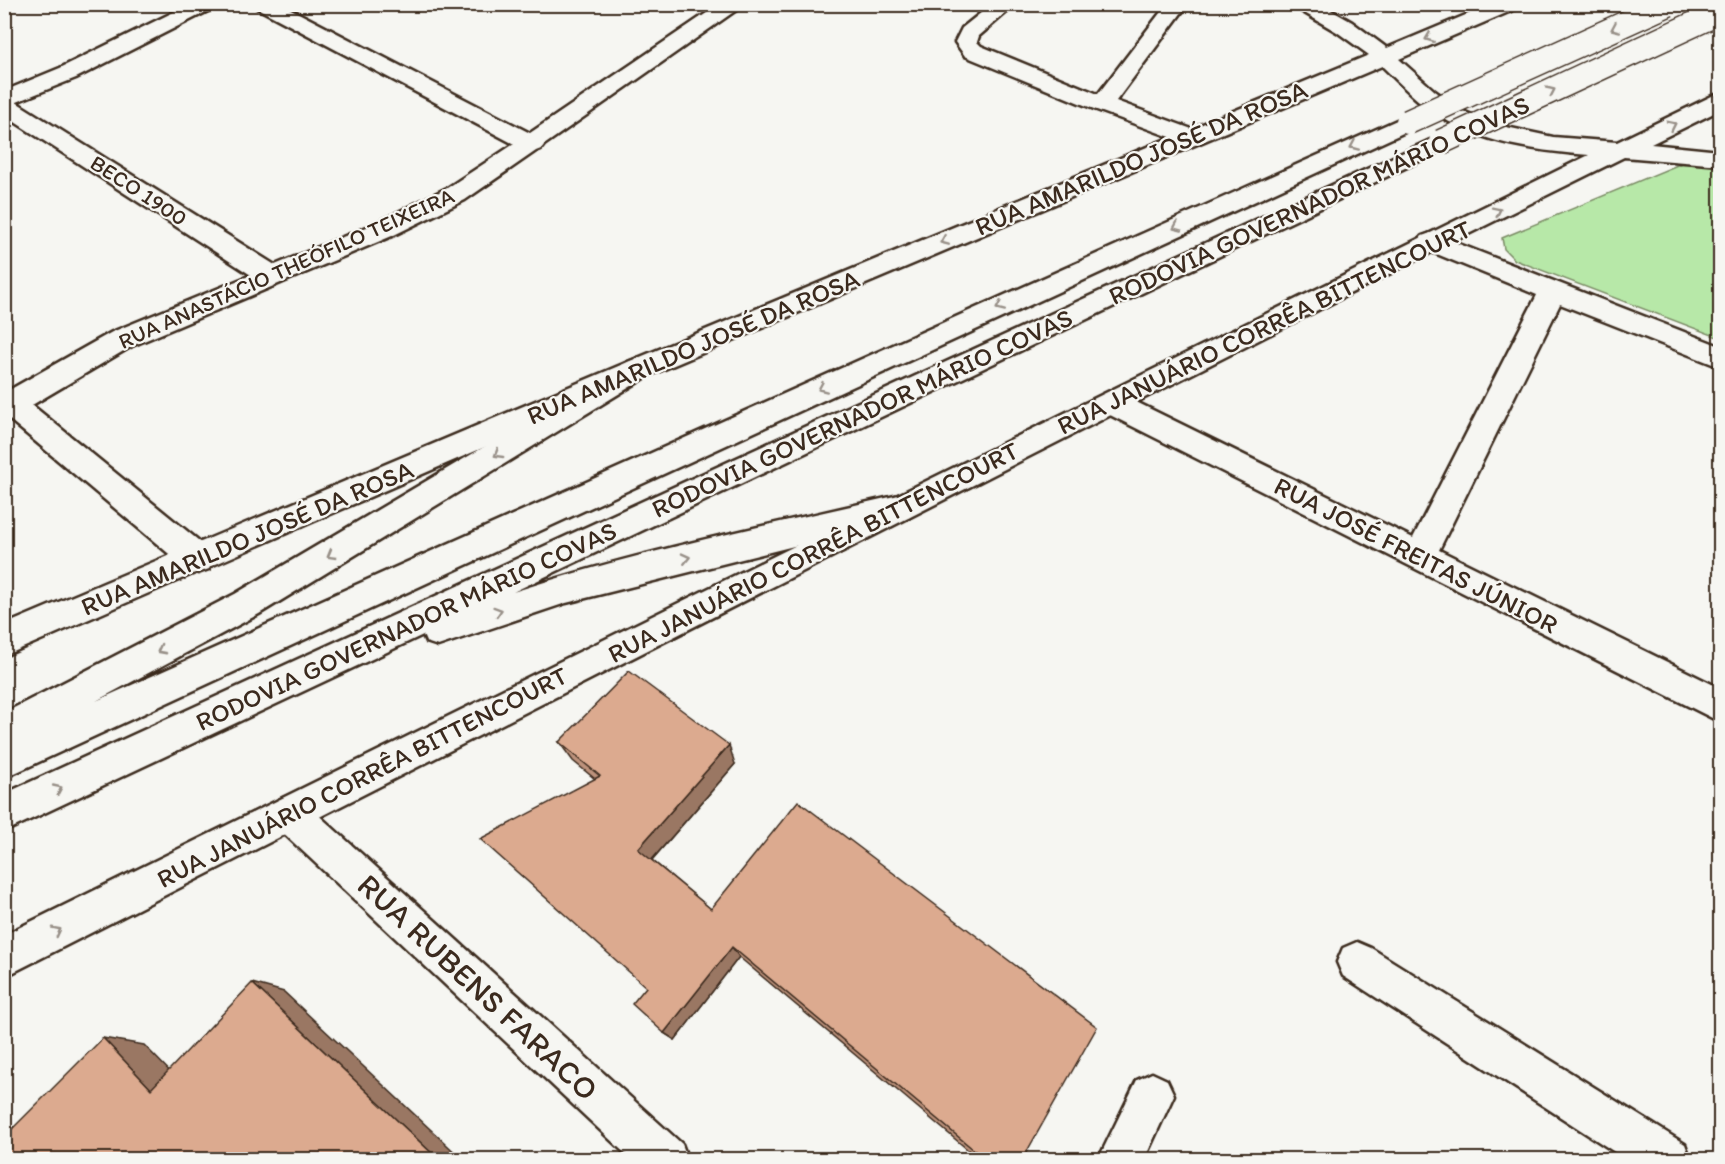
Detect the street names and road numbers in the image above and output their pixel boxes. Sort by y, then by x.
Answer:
street label: RUA AMARILDO JOSÉ DA ROSA [970,73,1312,243]
street label: RODOVIA GOVERNADOR MÁRIO COVAS [1103,88,1535,312]
street label: BECO 1900 [85,149,192,232]
street label: RUA ANASTÁCIO THEÓFILO TEIXEIRA [114,182,458,355]
street label: RUA JANUÁRIO CORRÊA BITTENCOURT [1052,212,1477,441]
street label: RUA AMARILDO JOSÉ DA ROSA [522,262,864,432]
street label: RODOVIA GOVERNADOR MÁRIO COVAS [646,301,1078,525]
street label: RUA JANUÁRIO CORRÊA BITTENCOURT [602,434,1024,670]
street label: RUA AMARILDO JOSÉ DA ROSA [76,453,418,623]
street label: RUA JOSÉ FREITAS JÚNIOR [1269,469,1563,641]
street label: RODOVIA GOVERNADOR MÁRIO COVAS [190,514,622,738]
street label: RUA JANUÁRIO CORRÊA BITTENCOURT [151,659,573,895]
street label: RUA RUBENS FARACO [350,866,606,1108]

